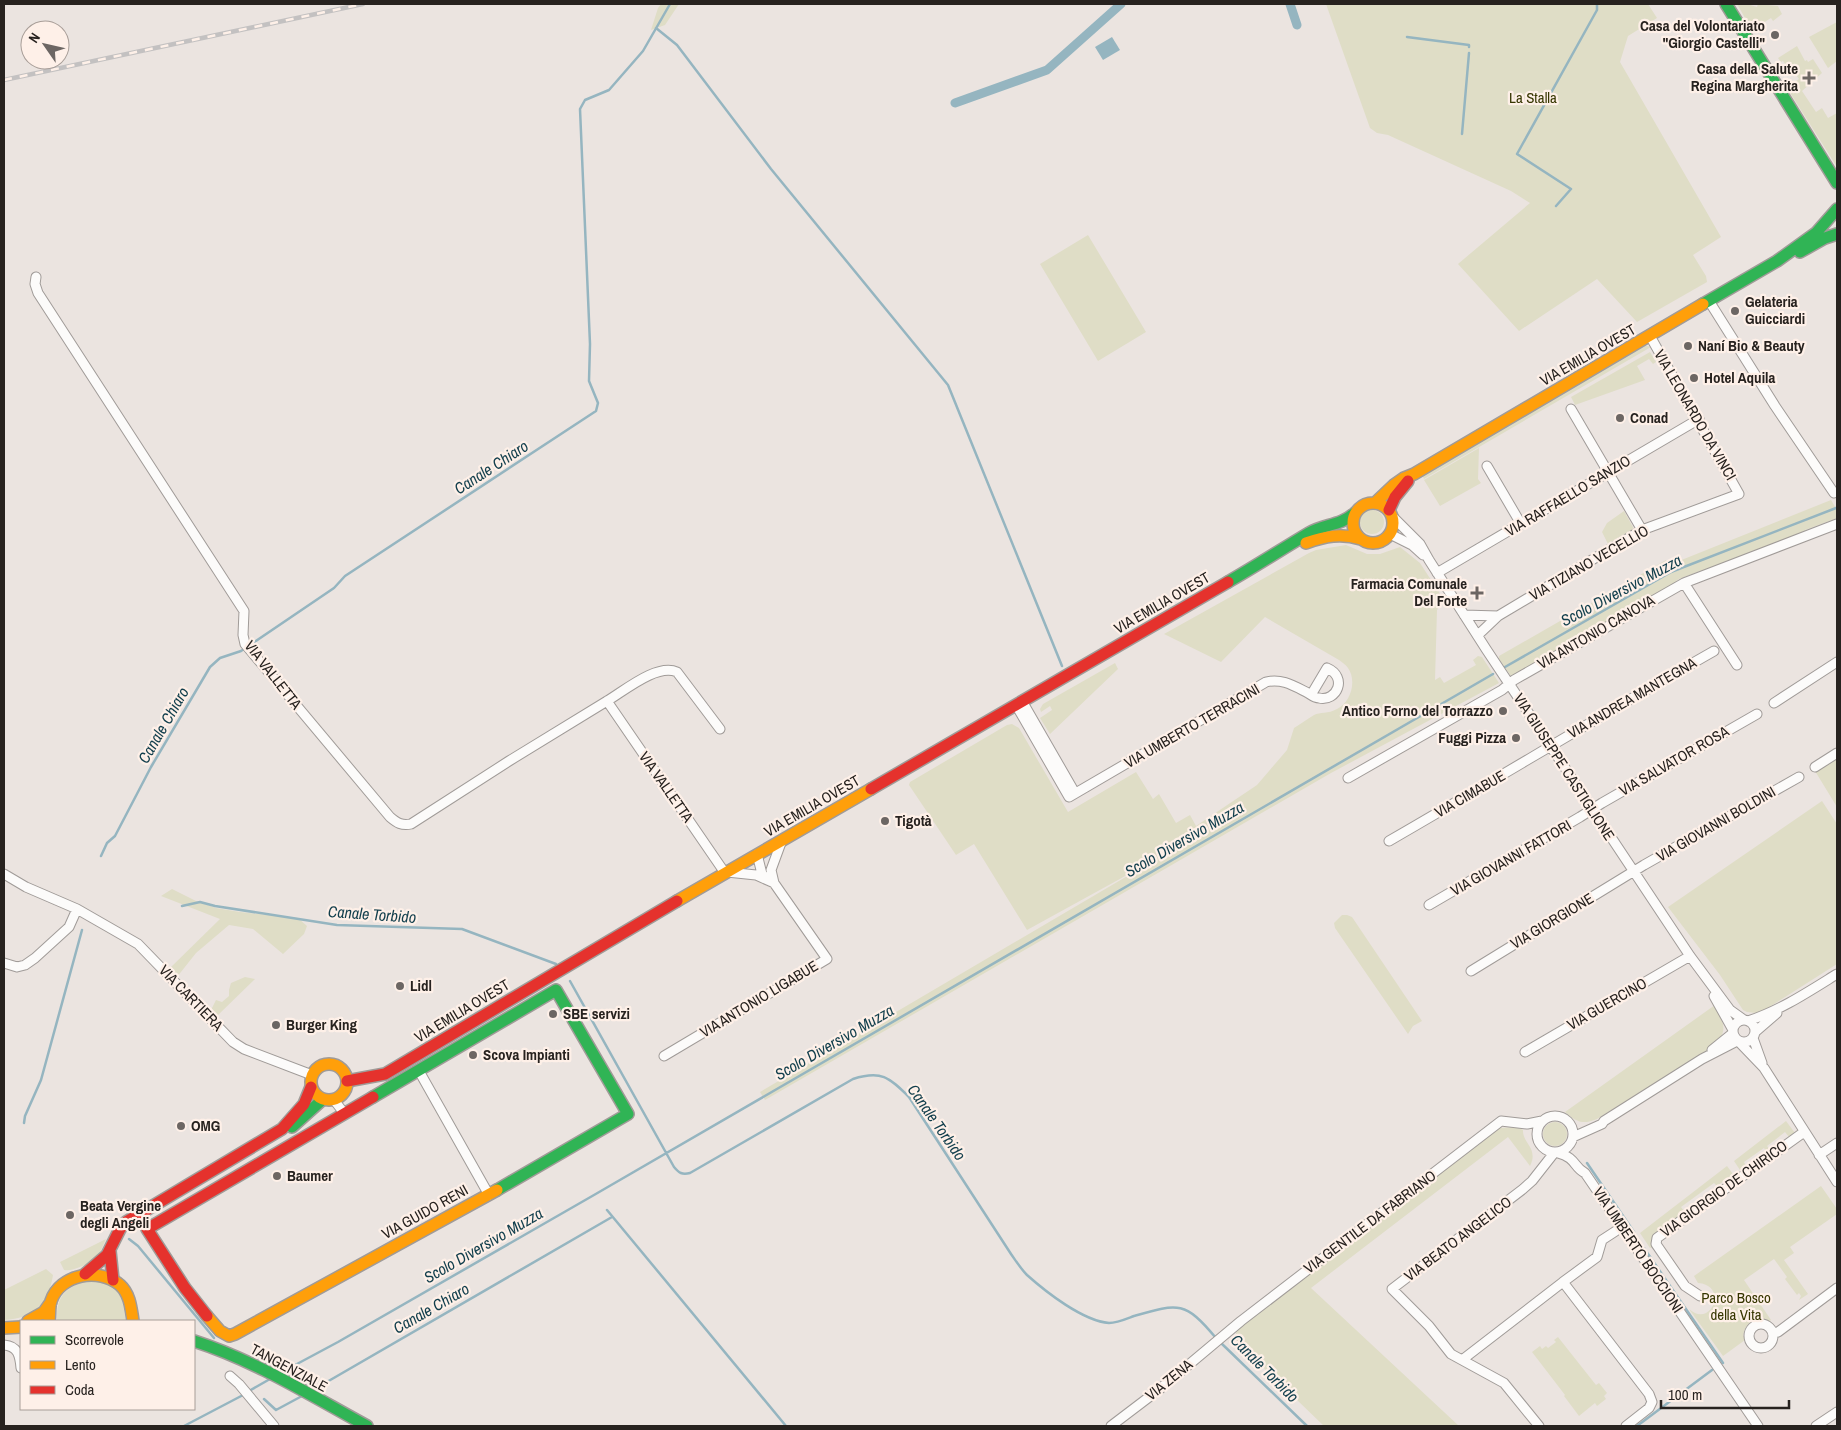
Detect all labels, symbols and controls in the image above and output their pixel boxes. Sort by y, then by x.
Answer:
place label: Casa del Volontariato "Giorgio Castelli" [1640,15,1765,53]
north arrow [20,20,70,70]
text: N [24,29,44,46]
marker: Casa del Volontariato "Giorgio Castelli" [1769,29,1781,41]
place label: Casa della Salute Regina Margherita [1691,58,1798,96]
marker: Casa della Salute Regina Margherita [1802,71,1816,85]
park label: La Stalla [1509,87,1557,108]
place label: Gelateria Guicciardi [1745,291,1805,329]
marker: Gelateria Guicciardi [1729,305,1741,317]
street label: VIA EMILIA OVEST [1536,318,1640,391]
place label: Naní Bio & Beauty [1698,335,1805,356]
marker: Naní Bio & Beauty [1682,340,1694,352]
street label: VIA LEONARDO DA VINCI [1649,346,1741,484]
place label: Hotel Aquila [1704,367,1775,388]
marker: Hotel Aquila [1688,372,1700,384]
place label: Conad [1630,407,1668,428]
marker: Conad [1614,412,1626,424]
water label: Canale Chiaro [450,435,532,499]
street label: VIA RAFFAELLO SANZIO [1501,450,1634,541]
street label: VIA TIZIANO VECELLIO [1525,520,1652,605]
water label: Scolo Diversivo Muzza [1557,549,1685,631]
street label: VIA EMILIA OVEST [1110,566,1214,639]
place label: Farmacia Comunale Del Forte [1351,573,1467,611]
marker: Farmacia Comunale Del Forte [1471,587,1483,599]
street label: VIA ANTONIO CANOVA [1533,589,1659,674]
street label: VIA VALLETTA [240,636,307,714]
street label: VIA ANDREA MANTEGNA [1563,652,1701,743]
street label: VIA UMBERTO TERRACINI [1120,678,1263,773]
water label: Canale Chiaro [132,683,194,767]
street label: VIA GIUSEPPE CASTIGLIONE [1509,689,1620,844]
place label: Antico Forno del Torrazzo [1342,700,1493,721]
marker: Antico Forno del Torrazzo [1497,705,1509,717]
street label: VIA SALVATOR ROSA [1615,720,1733,801]
place label: Fuggi Pizza [1438,727,1506,748]
marker: Fuggi Pizza [1510,732,1522,744]
street label: VIA VALLETTA [634,747,699,827]
street label: VIA CIMABUE [1430,765,1509,822]
street label: VIA EMILIA OVEST [760,769,864,842]
street label: VIA GIOVANNI BOLDINI [1652,781,1779,866]
water label: Scolo Diversivo Muzza [1120,796,1248,882]
place label: Tigotà [895,810,932,831]
street label: VIA GIOVANNI FATTORI [1447,814,1575,901]
marker: Tigotà [879,815,891,827]
street label: VIA GIORGIONE [1506,887,1597,954]
water label: Canale Torbido [327,900,417,928]
street label: VIA ANTONIO LIGABUE [696,955,822,1042]
street label: VIA CARTIERA [154,960,229,1036]
street label: VIA GUERCINO [1563,972,1650,1035]
street label: VIA EMILIA OVEST [410,974,514,1047]
place label: Lidl [410,975,432,996]
marker: Lidl [394,980,406,992]
water label: Scolo Diversivo Muzza [770,999,898,1085]
place label: SBE servizi [563,1003,630,1024]
marker: SBE servizi [547,1008,559,1020]
place label: Burger King [286,1014,358,1035]
marker: Burger King [270,1019,282,1031]
place label: Scova Impianti [483,1044,570,1065]
marker: Scova Impianti [467,1049,479,1061]
water label: Canale Torbido [903,1079,971,1165]
place label: OMG [191,1115,220,1136]
marker: OMG [175,1120,187,1132]
street label: VIA GIORGIO DE CHIRICO [1656,1135,1792,1242]
place label: Baumer [287,1165,333,1186]
street label: VIA GENTILE DA FABRIANO [1299,1165,1440,1278]
marker: Baumer [271,1170,283,1182]
street label: VIA GUIDO RENI [378,1179,472,1244]
street label: VIA UMBERTO BOCCIONI [1588,1183,1688,1317]
street label: VIA BEATO ANGELICO [1400,1191,1516,1286]
place label: Beata Vergine degli Angeli [80,1195,161,1233]
water label: Scolo Diversivo Muzza [419,1202,547,1288]
marker: Beata Vergine degli Angeli [64,1209,76,1221]
water label: Canale Chiaro [389,1277,473,1339]
park label: Parco Bosco della Vita [1701,1287,1771,1325]
legend [20,1320,195,1410]
text: Scorrevole [65,1329,124,1350]
water label: Canale Torbido [1226,1329,1304,1407]
street label: TANGENZIALE [247,1338,331,1397]
text: Lento [65,1354,96,1375]
street label: VIA ZENA [1141,1354,1197,1405]
scale bar [1661,1378,1788,1410]
text: Coda [65,1379,95,1400]
text: 100 m [1668,1384,1702,1405]

